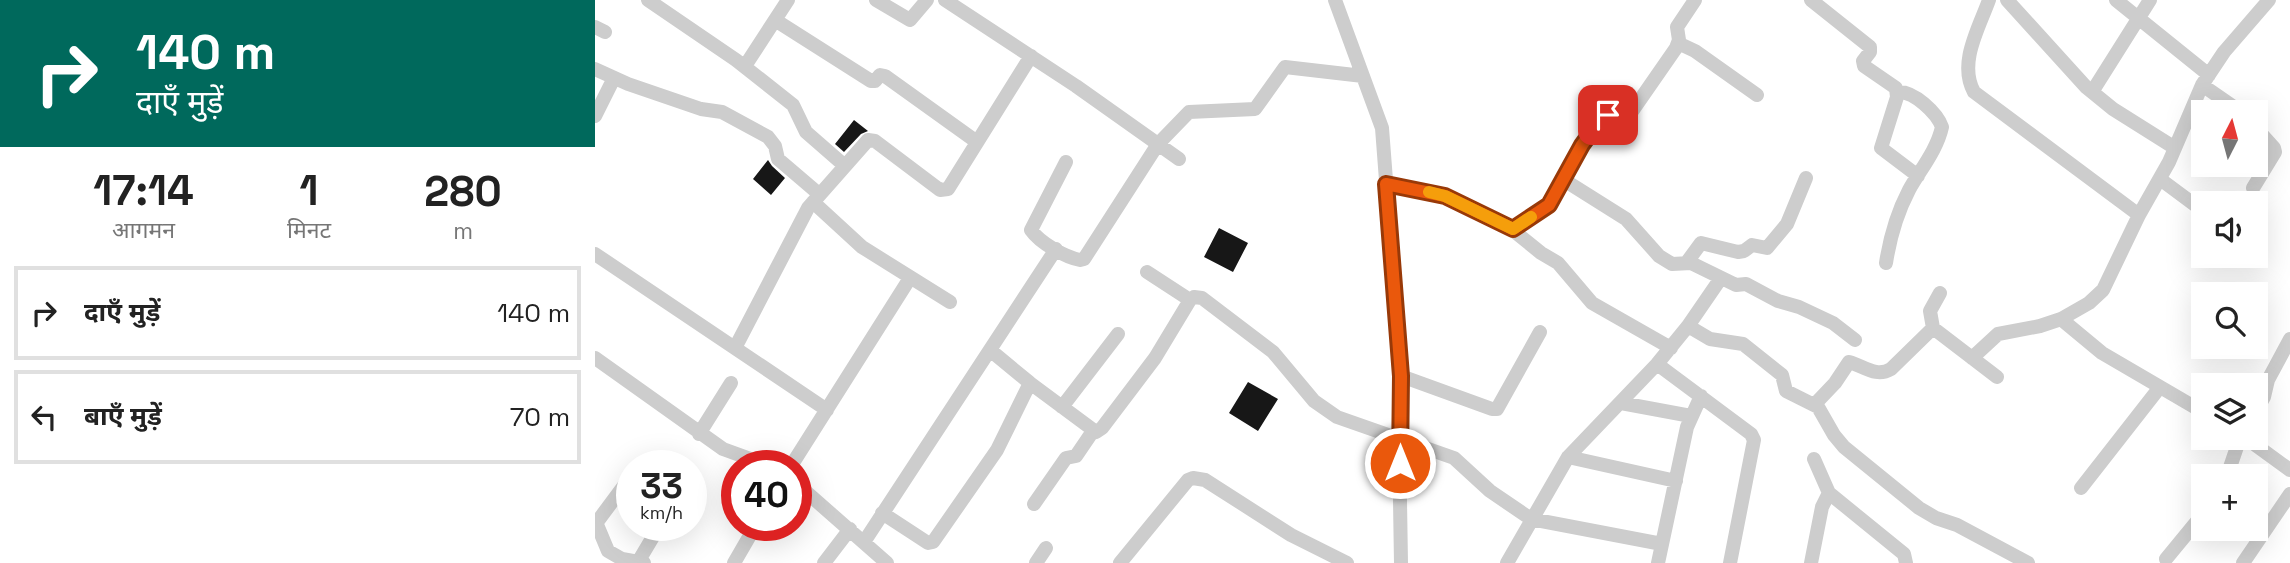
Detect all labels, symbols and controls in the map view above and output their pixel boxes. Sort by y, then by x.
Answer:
text: 140 m [136,21,275,83]
icon: right [21,28,112,119]
text: दाएँ मुड़ें [136,82,223,122]
pin [1578,85,1638,145]
icon: arrive [1589,96,1627,134]
north arrow [2191,100,2268,177]
map controls [2191,100,2268,541]
text: 17:14 [93,164,194,217]
text: 1 [300,164,319,217]
text: 280 [424,165,502,218]
button: sound [2191,191,2268,268]
text: आगमन [112,215,175,245]
text: मिनट [287,215,331,245]
text: m [453,216,473,246]
button: search [2191,282,2268,359]
icon: right [25,294,63,332]
text: दाएँ मुड़ें [84,295,160,329]
text: 140 m [497,296,570,330]
button: layers [2191,373,2268,450]
icon: left [25,398,63,436]
text: बाएँ मुड़ें [84,399,162,433]
text: 70 m [510,400,570,434]
position arrow [1363,426,1437,500]
speed limit sign: 40 [721,450,812,541]
text: 33 [640,464,683,508]
button: + [2191,464,2268,541]
text: km/h [640,501,683,524]

